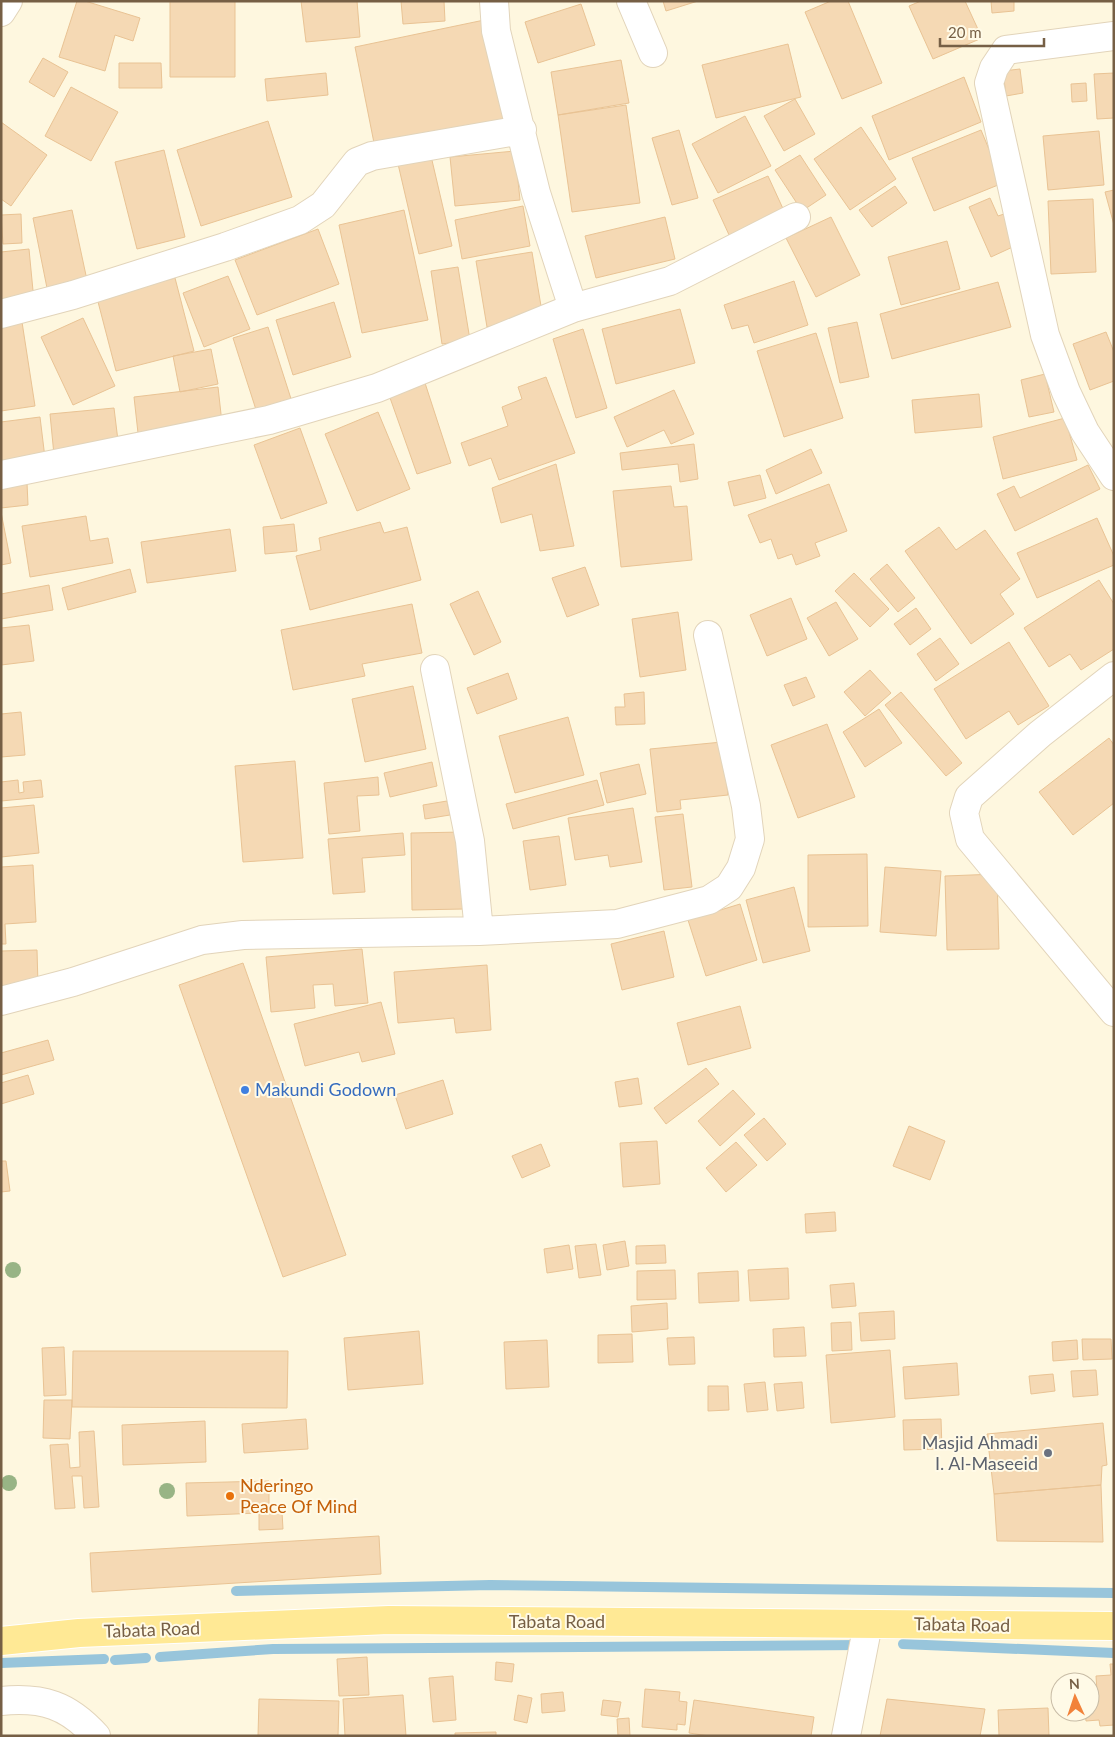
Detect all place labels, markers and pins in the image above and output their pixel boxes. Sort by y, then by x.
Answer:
place label: Makundi Godown [255,1078,396,1100]
marker: Makundi Godown [239,1084,251,1096]
place label: Masjid Ahmadi I. Al-Maseeid [922,1431,1038,1474]
marker: Masjid Ahmadi I. Al-Maseeid [1042,1447,1054,1459]
place label: Nderingo Peace Of Mind [240,1474,357,1517]
marker: Nderingo Peace Of Mind [224,1490,236,1502]

